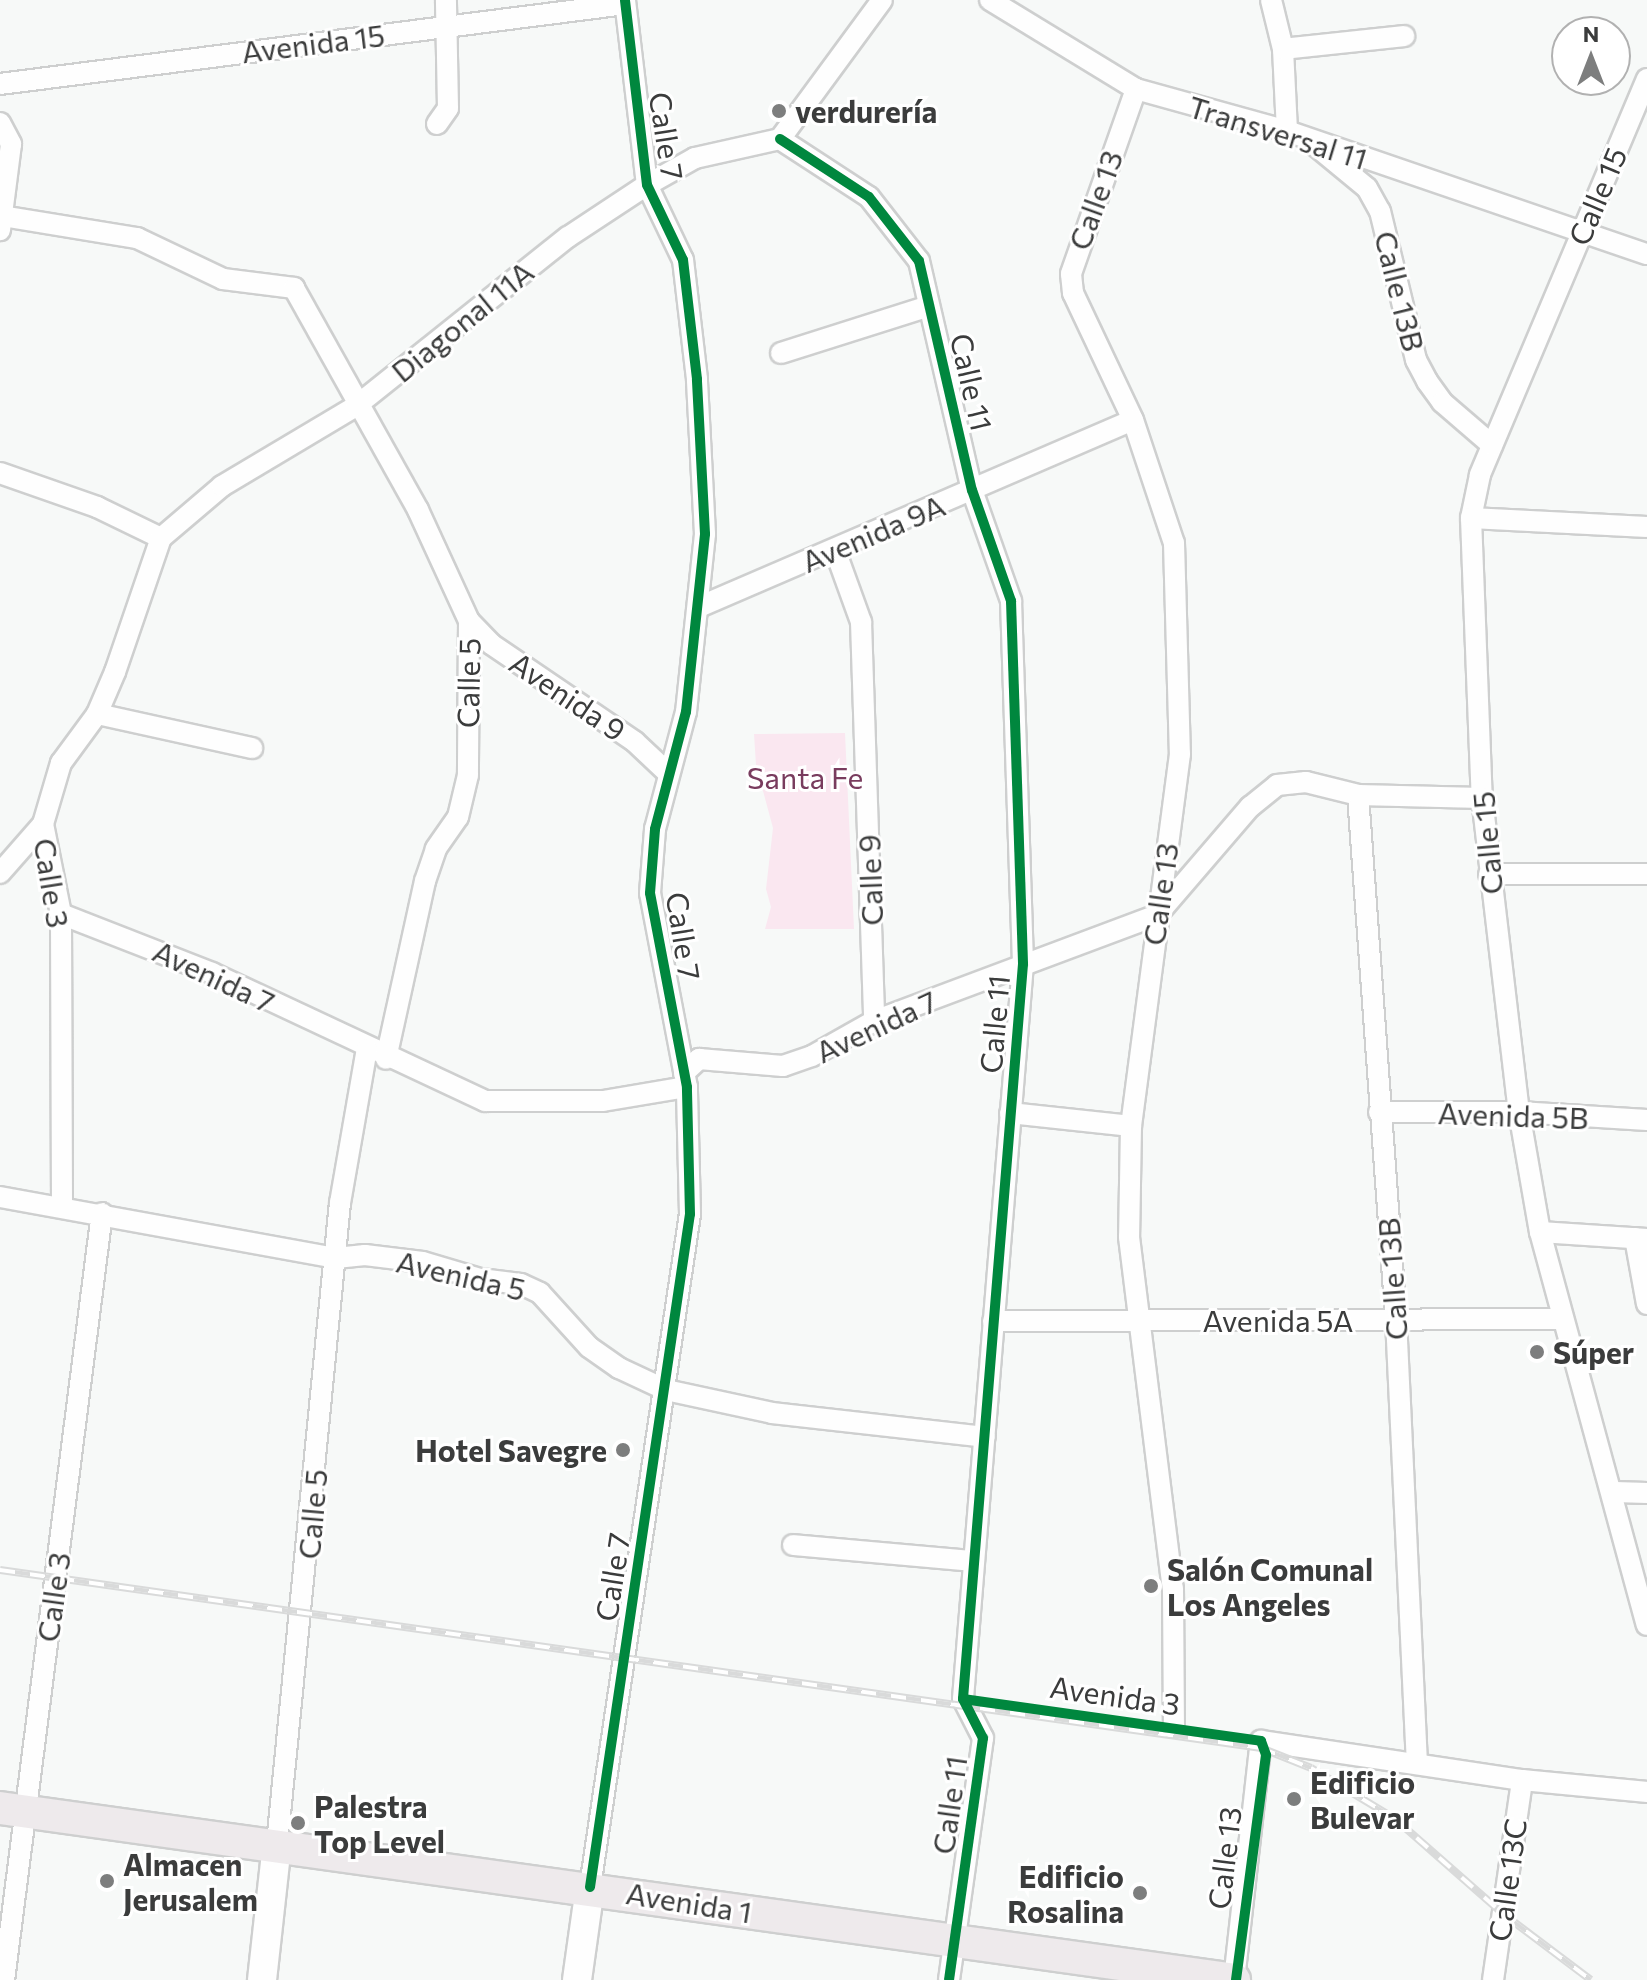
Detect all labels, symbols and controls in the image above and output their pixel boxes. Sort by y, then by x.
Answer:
street label: Avenida 15 [239,16,387,70]
north arrow [1551,16,1631,96]
text: N [1583,20,1599,47]
street label: Transversal 11 [1184,88,1372,176]
street label: Calle 7 [642,89,692,183]
place label: verdurería [795,93,937,129]
marker: verdurería [770,102,788,120]
street label: Calle 15 [1560,142,1634,250]
street label: Calle 13 [1060,145,1130,255]
street label: Calle 13B [1368,227,1432,355]
street label: Diagonal 11A [384,253,540,389]
street label: Calle 11 [943,330,1001,434]
street label: Avenida 9A [796,487,950,579]
street label: Calle 5 [449,638,487,728]
street label: Avenida 9 [503,644,633,748]
park label: Santa Fe [747,759,863,795]
street label: Calle 15 [1465,790,1509,896]
street label: Calle 9 [850,834,890,926]
street label: Calle 3 [27,836,77,930]
street label: Calle 13 [1135,841,1185,947]
street label: Calle 7 [659,889,709,983]
street label: Avenida 7 [148,932,280,1020]
street label: Calle 11 [972,973,1016,1075]
street label: Avenida 7 [810,982,942,1070]
street label: Avenida 5B [1437,1094,1589,1136]
street label: Calle 13B [1370,1217,1414,1341]
street label: Avenida 5 [393,1243,529,1307]
street label: Avenida 5A [1202,1302,1354,1338]
place label: Súper [1553,1334,1634,1370]
marker: Súper [1528,1343,1546,1361]
place label: Hotel Savegre [415,1432,607,1468]
marker: Hotel Savegre [614,1441,632,1459]
street label: Calle 5 [290,1467,334,1561]
street label: Calle 7 [587,1530,637,1624]
street label: Calle 3 [29,1550,77,1644]
place label: Salón Comunal Los Angeles [1167,1551,1373,1622]
marker: Salón Comunal Los Angeles [1142,1577,1160,1595]
street label: Avenida 3 [1048,1668,1182,1722]
street label: Calle 11 [924,1754,974,1856]
place label: Edificio Bulevar [1310,1764,1415,1834]
place label: Palestra Top Level [314,1788,445,1858]
marker: Edificio Bulevar [1285,1790,1303,1808]
street label: Calle 13 [1200,1805,1248,1911]
marker: Palestra Top Level [289,1814,307,1832]
street label: Calle 13C [1481,1816,1533,1944]
place label: Almacen Jerusalem [123,1846,258,1916]
place label: Edificio Rosalina [1007,1858,1124,1928]
marker: Almacen Jerusalem [98,1872,116,1890]
street label: Avenida 1 [624,1874,754,1930]
marker: Edificio Rosalina [1131,1884,1149,1902]

